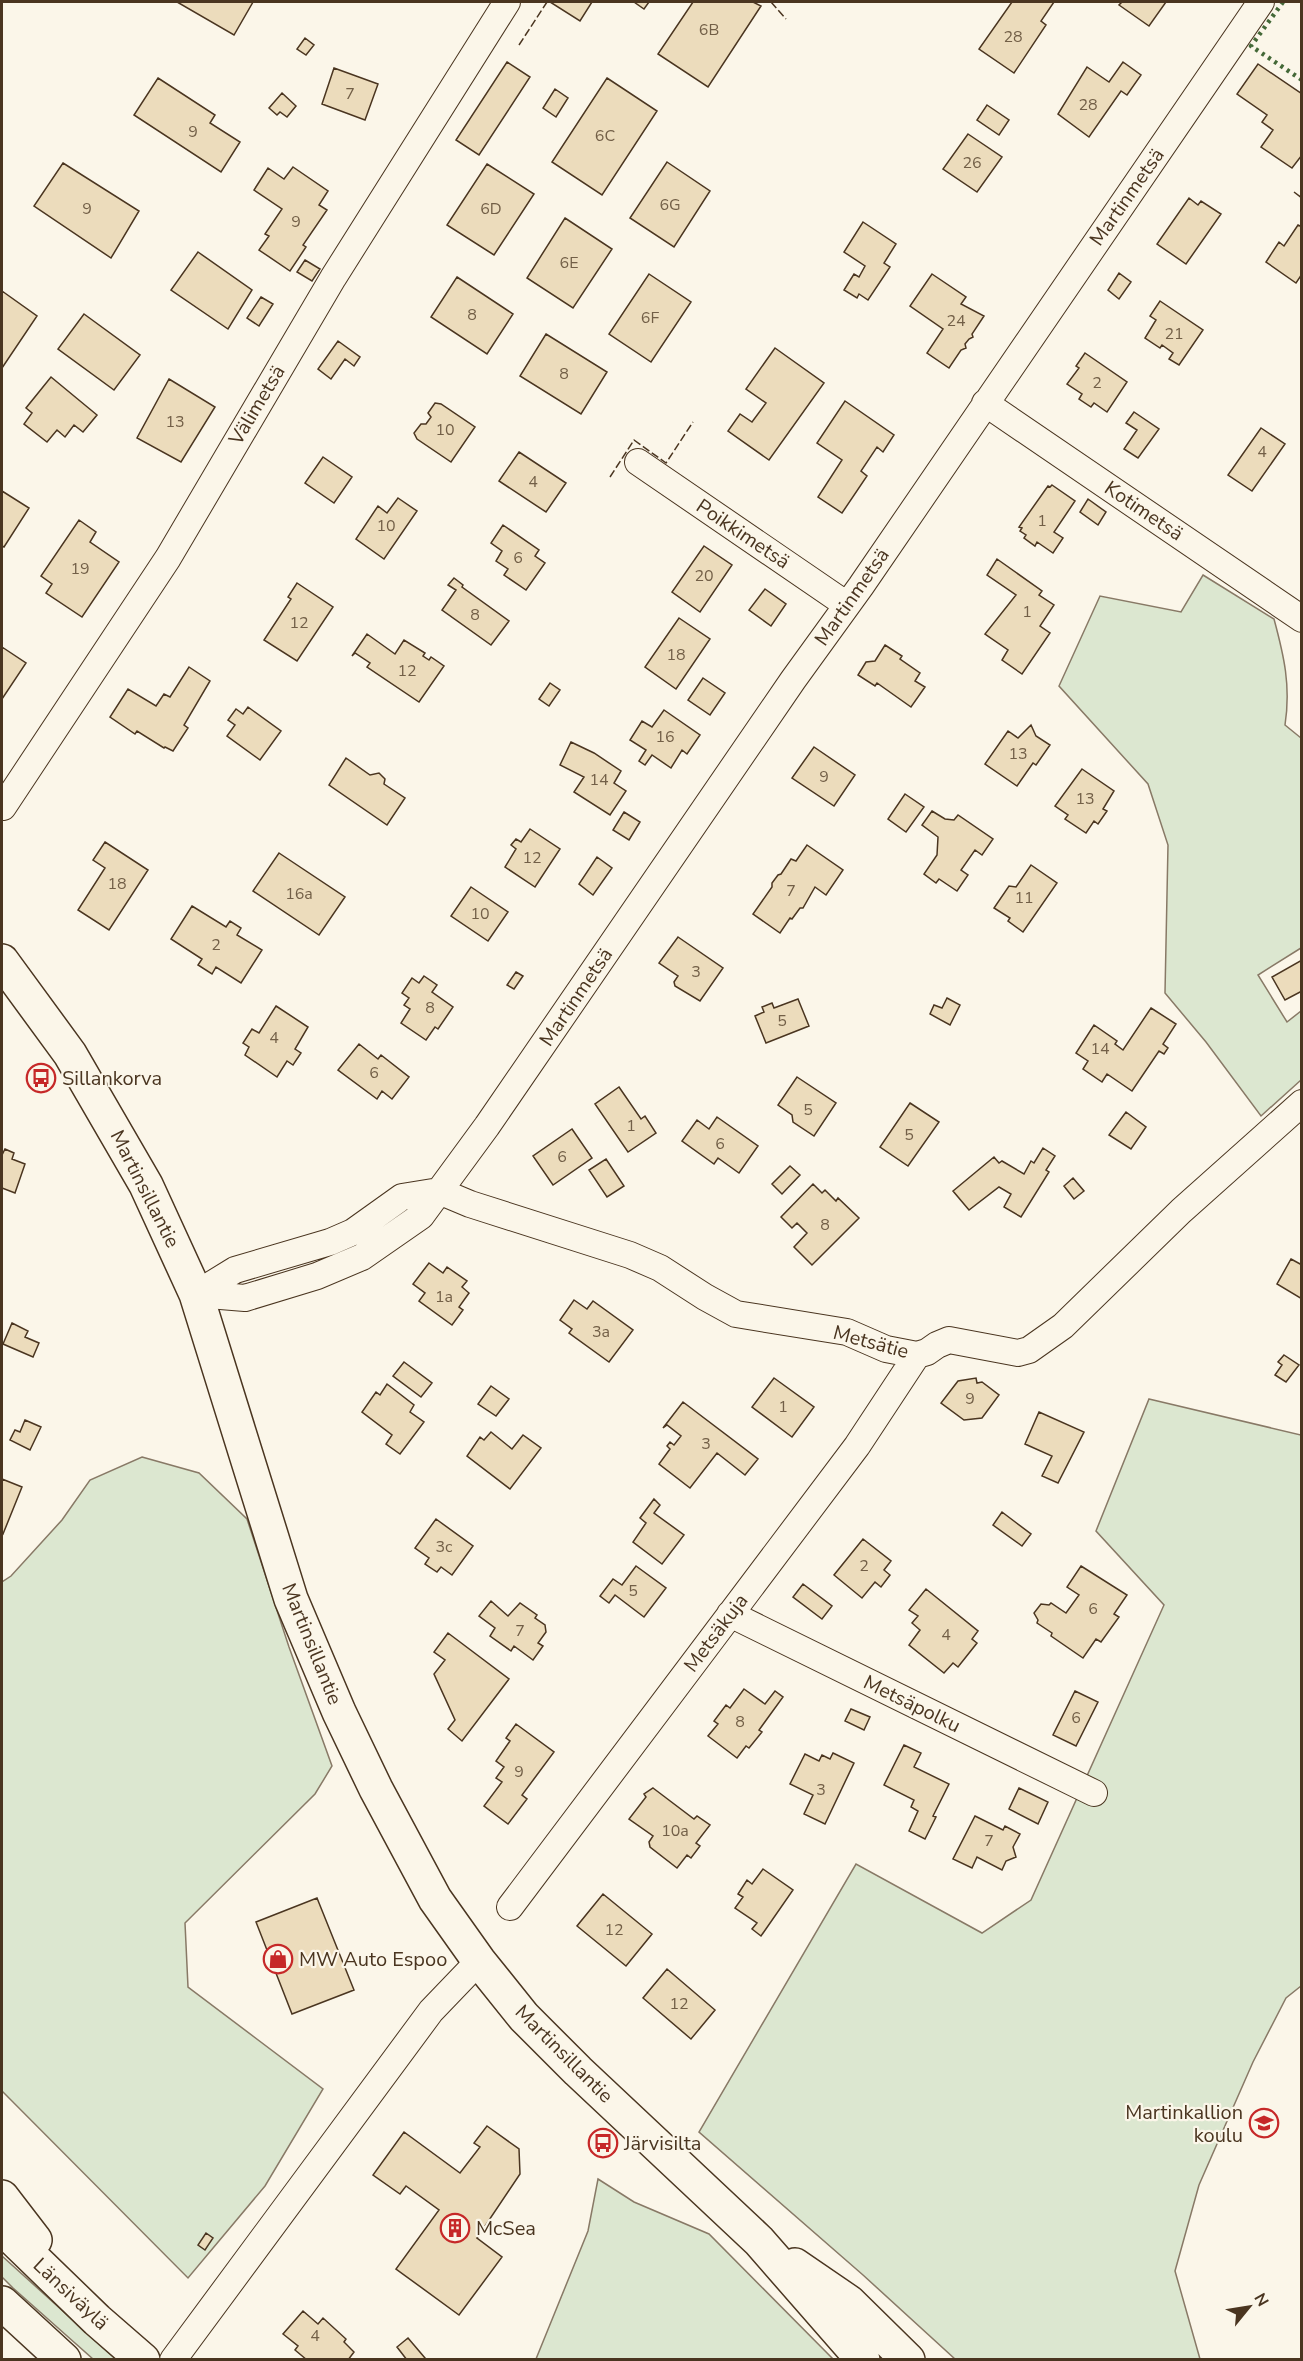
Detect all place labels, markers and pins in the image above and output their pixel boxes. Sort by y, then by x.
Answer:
bus stop icon: Sillankorva [25,1062,57,1094]
place label: Sillankorva [62,1065,162,1092]
shop icon: MW Auto Espoo [262,1943,294,1975]
place label: MW Auto Espoo [299,1946,447,1973]
place label: Martinkallion koulu [1125,2099,1243,2149]
school or university icon: Martinkallion koulu [1248,2107,1280,2139]
bus stop icon: Järvisilta [587,2127,619,2159]
place label: Järvisilta [623,2130,701,2157]
building icon: McSea [439,2212,471,2244]
place label: McSea [476,2215,536,2242]

